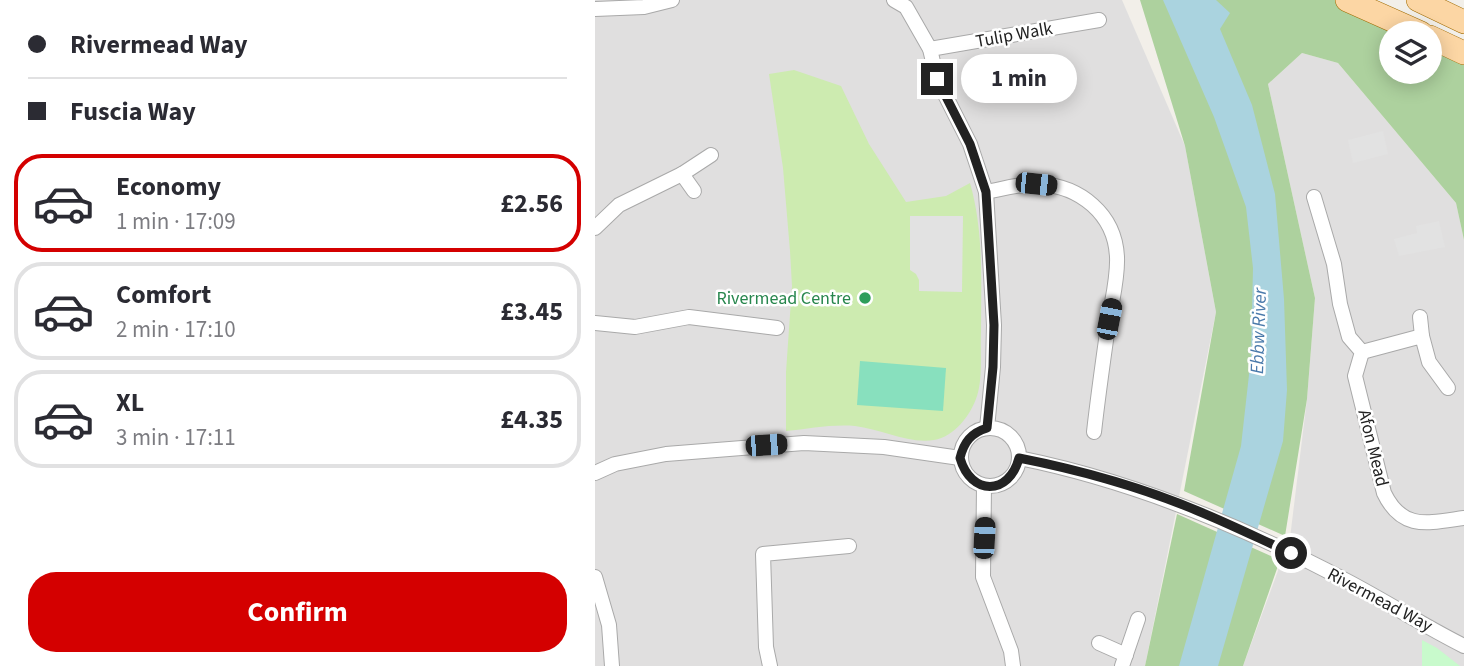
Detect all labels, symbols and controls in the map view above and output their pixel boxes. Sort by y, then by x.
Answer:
street label: Tulip Walk [974,16,1054,54]
map controls [1379,21,1442,84]
button: layers [1379,21,1442,84]
text: Rivermead Way [70,26,248,63]
callout: 1 min [961,55,1077,104]
text: 1 min [991,62,1047,95]
route end [921,63,953,95]
text: Fuscia Way [70,93,196,130]
text: Economy [116,168,221,205]
car [1015,171,1058,197]
icon: car [32,172,95,235]
text: £2.56 [500,185,563,222]
text: 1 min · 17:09 [116,205,236,238]
text: Comfort [116,276,211,313]
icon: car [32,280,95,343]
place label: Rivermead Centre [716,286,851,311]
water label: Ebbw River [1244,286,1274,374]
marker: Rivermead Centre [857,290,873,306]
text: £3.45 [500,293,563,330]
car [1095,296,1124,342]
text: 2 min · 17:10 [116,313,236,346]
text: XL [116,384,144,421]
icon: car [32,388,95,451]
text: £4.35 [500,401,563,438]
street label: Afon Mead [1351,407,1395,489]
text: 3 min · 17:11 [116,421,236,454]
car [745,433,788,457]
car [973,516,996,560]
route start [1275,537,1307,569]
street label: Rivermead Way [1323,562,1438,638]
button: Confirm [28,572,567,652]

